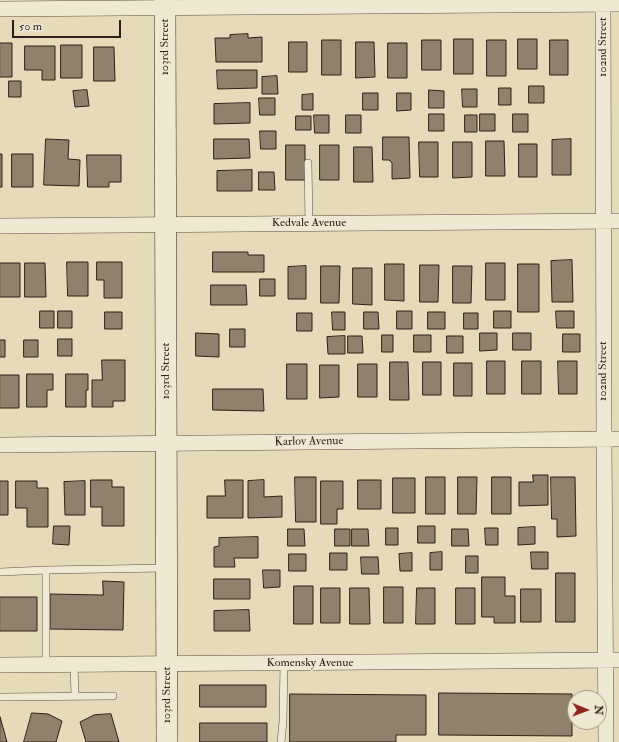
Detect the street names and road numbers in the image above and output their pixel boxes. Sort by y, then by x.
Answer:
street label: 102nd Street [596,17,610,77]
street label: 103rd Street [158,19,172,75]
street label: Kedvale Avenue [272,216,346,230]
street label: 102nd Street [596,341,610,401]
street label: 103rd Street [159,343,173,399]
street label: Karlov Avenue [274,434,344,450]
street label: Komensky Avenue [267,656,353,670]
street label: 103rd Street [160,667,174,723]

